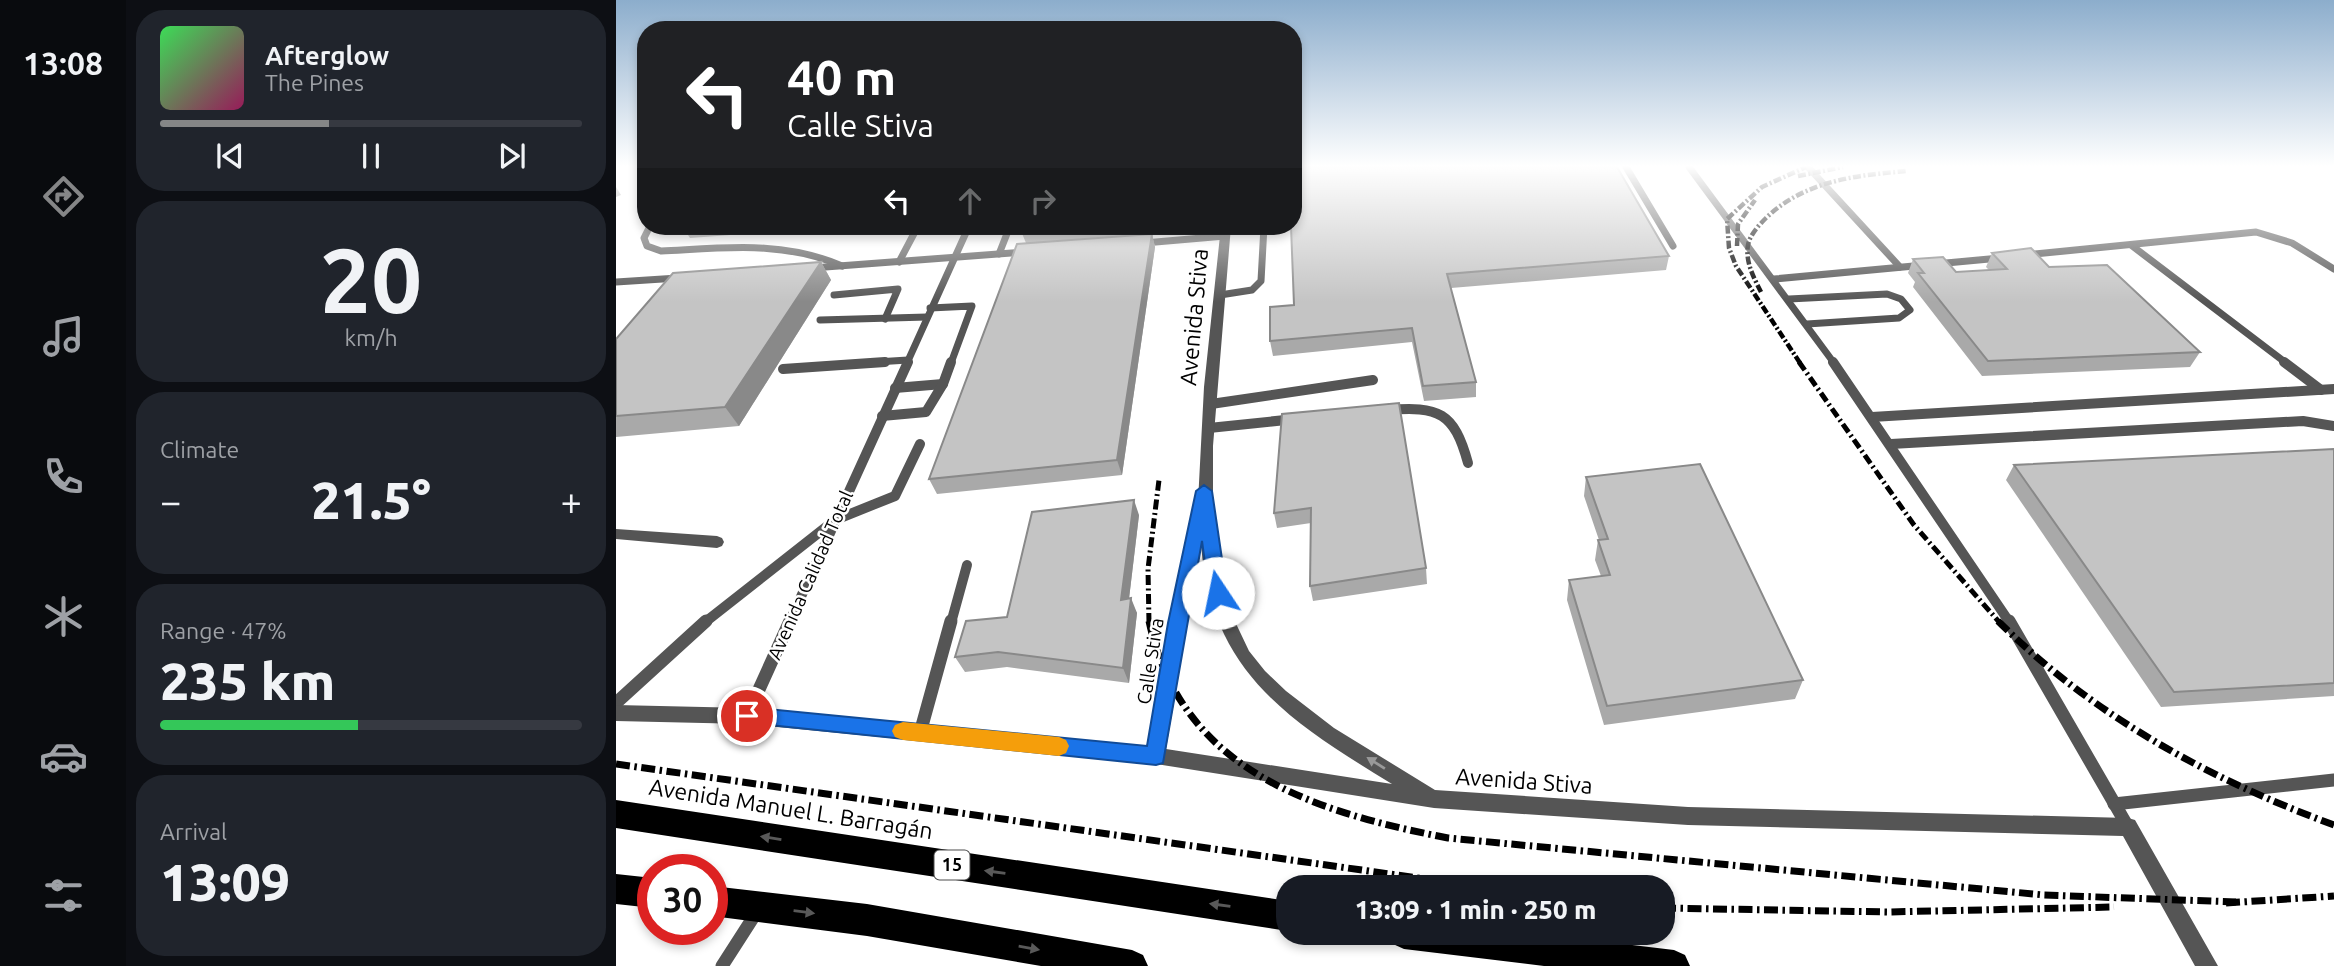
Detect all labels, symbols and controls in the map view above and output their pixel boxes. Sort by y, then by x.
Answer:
text: Afterglow [265,41,389,70]
text: 13:08 [23,45,103,81]
icon: left [672,49,763,140]
text: 40 m [787,49,896,104]
text: The Pines [265,70,364,95]
text: Calle Stiva [787,107,934,143]
icon: previous [211,137,249,175]
icon: pause [352,137,390,175]
icon: next [493,137,531,175]
icon: directions [39,172,88,221]
icon: left [878,182,916,220]
icon: ahead [951,182,989,220]
icon: right [1024,182,1062,220]
text: 20 [320,228,422,330]
street label: Avenida Stiva [1175,247,1212,387]
icon: music [39,312,88,361]
text: km/h [344,325,398,350]
text: Climate [160,437,239,462]
icon: phone [39,452,88,501]
text: 21.5° [311,471,431,529]
text: − [160,480,181,522]
text: + [561,480,582,522]
street label: Avenida Calidad Total [763,487,857,663]
position arrow [1181,556,1255,630]
icon: climate [39,592,88,641]
street label: Calle Stiva [1132,616,1168,706]
text: Range · 47% [160,618,287,643]
text: 235 km [160,652,335,710]
pin [717,686,777,746]
icon: arrive [728,697,766,735]
icon: car [39,732,88,781]
one-way arrow [1366,756,1386,769]
street label: Avenida Stiva [1455,763,1593,798]
street label: Avenida Manuel L. Barragán [647,774,935,843]
text: Arrival [160,819,227,844]
one-way arrow [759,832,781,843]
road number: 15 [934,850,970,880]
text: 13:09 [160,853,290,911]
speed limit sign: 30 [637,854,728,945]
one-way arrow [984,866,1006,877]
icon: filters [39,871,88,920]
text: 13:09 · 1 min · 250 m [1355,895,1596,924]
one-way arrow [1209,900,1231,911]
one-way arrow [793,907,815,918]
one-way arrow [1018,943,1040,954]

